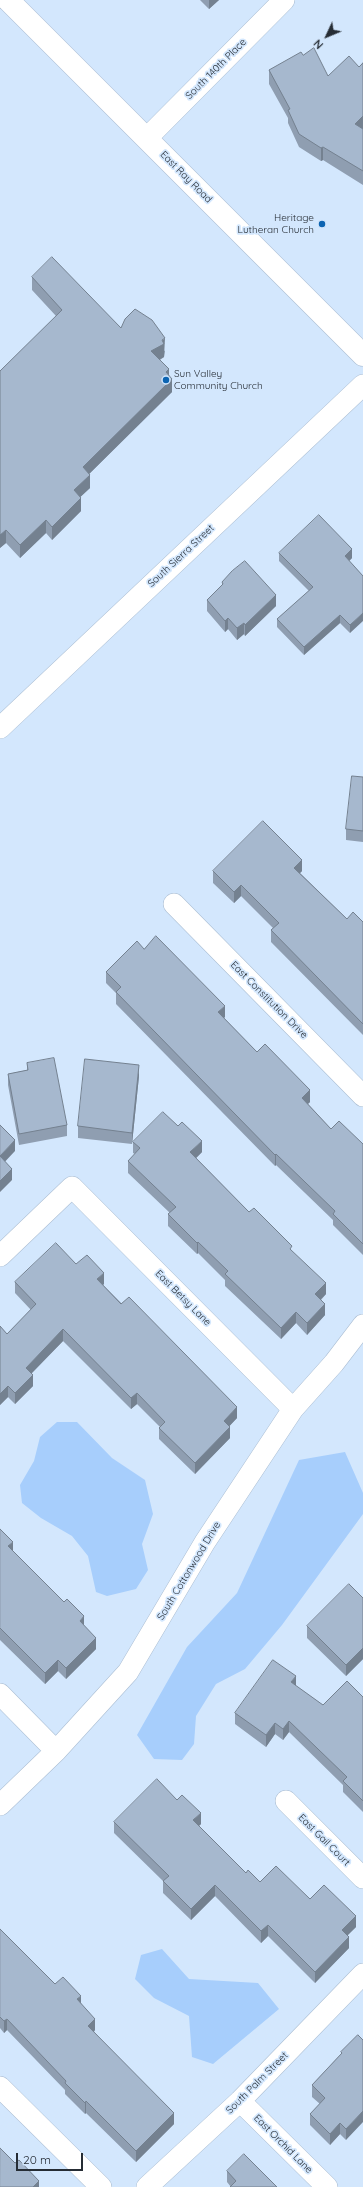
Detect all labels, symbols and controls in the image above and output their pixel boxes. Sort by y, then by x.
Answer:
north arrow [307,16,347,56]
street label: South 140th Place [183,36,249,102]
text: N [311,37,326,52]
street label: East Ray Road [158,149,214,205]
place label: Heritage Lutheran Church [238,212,314,236]
marker: Heritage Lutheran Church [317,219,327,229]
place label: Sun Valley Community Church [174,368,263,392]
marker: Sun Valley Community Church [161,375,171,385]
street label: South Sierra Street [145,522,217,590]
street label: East Constitution Drive [228,959,310,1041]
street label: East Betsy Lane [153,1268,213,1328]
street label: South Cottonwood Drive [155,1520,223,1622]
street label: East Gail Court [296,1812,352,1868]
street label: South Palm Street [224,2050,290,2116]
street label: East Orchid Lane [251,2112,315,2176]
scale bar [18,2145,85,2171]
text: 20 m [23,2152,51,2167]

